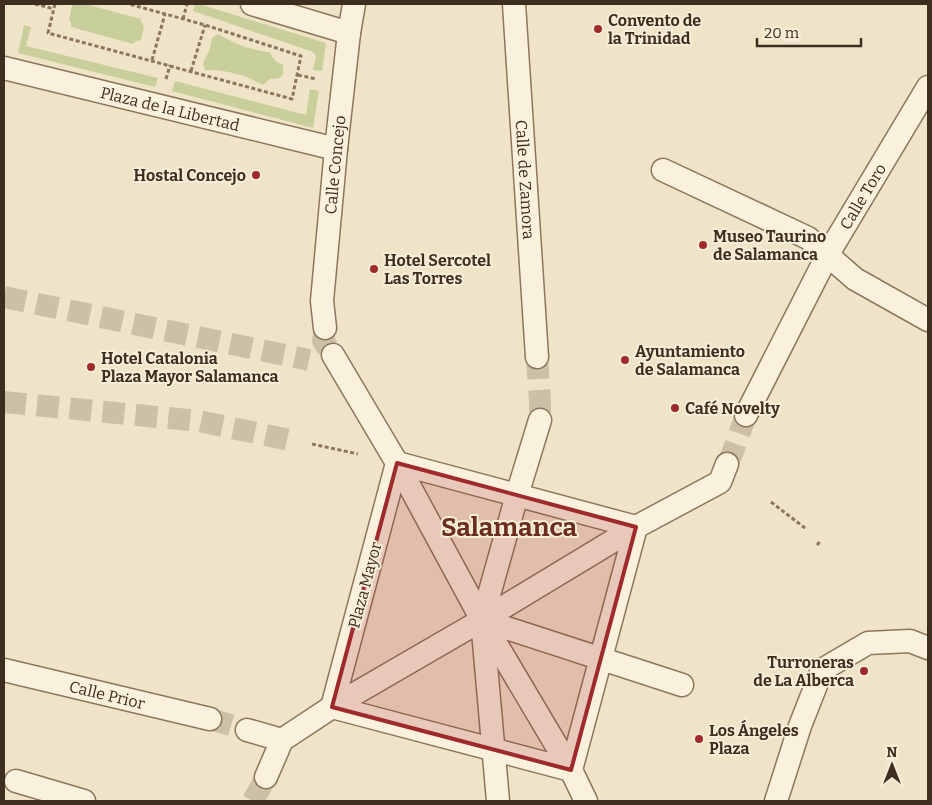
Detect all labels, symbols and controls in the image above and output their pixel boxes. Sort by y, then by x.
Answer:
place label: Convento de la Trinidad [608,11,701,48]
scale bar [757,15,861,47]
marker: Convento de la Trinidad [592,23,604,35]
text: 20 m [764,24,800,42]
street label: Plaza de la Libertad [99,82,242,135]
street label: Calle Concejo [321,114,349,215]
street label: Calle de Zamora [512,119,539,240]
street label: Calle Toro [836,160,890,233]
place label: Hostal Concejo [134,166,246,185]
marker: Hostal Concejo [250,169,262,181]
place label: Museo Taurino de Salamanca [713,227,826,264]
marker: Museo Taurino de Salamanca [697,239,709,251]
place label: Hotel Sercotel Las Torres [384,251,491,288]
marker: Hotel Sercotel Las Torres [368,263,380,275]
place label: Ayuntamiento de Salamanca [635,342,745,379]
place label: Hotel Catalonia Plaza Mayor Salamanca [101,349,279,386]
marker: Ayuntamiento de Salamanca [619,354,631,366]
marker: Hotel Catalonia Plaza Mayor Salamanca [85,361,97,373]
place label: Café Novelty [685,399,780,418]
marker: Café Novelty [669,402,681,414]
district label: Salamanca [441,512,577,543]
street label: Plaza Mayor [344,540,386,630]
place label: Turroneras de La Alberca [753,653,854,690]
marker: Turroneras de La Alberca [858,665,870,677]
street label: Calle Prior [67,676,147,713]
place label: Los Ángeles Plaza [709,719,799,758]
marker: Los Ángeles Plaza [693,733,705,745]
north arrow [867,740,917,790]
text: N [887,744,898,761]

